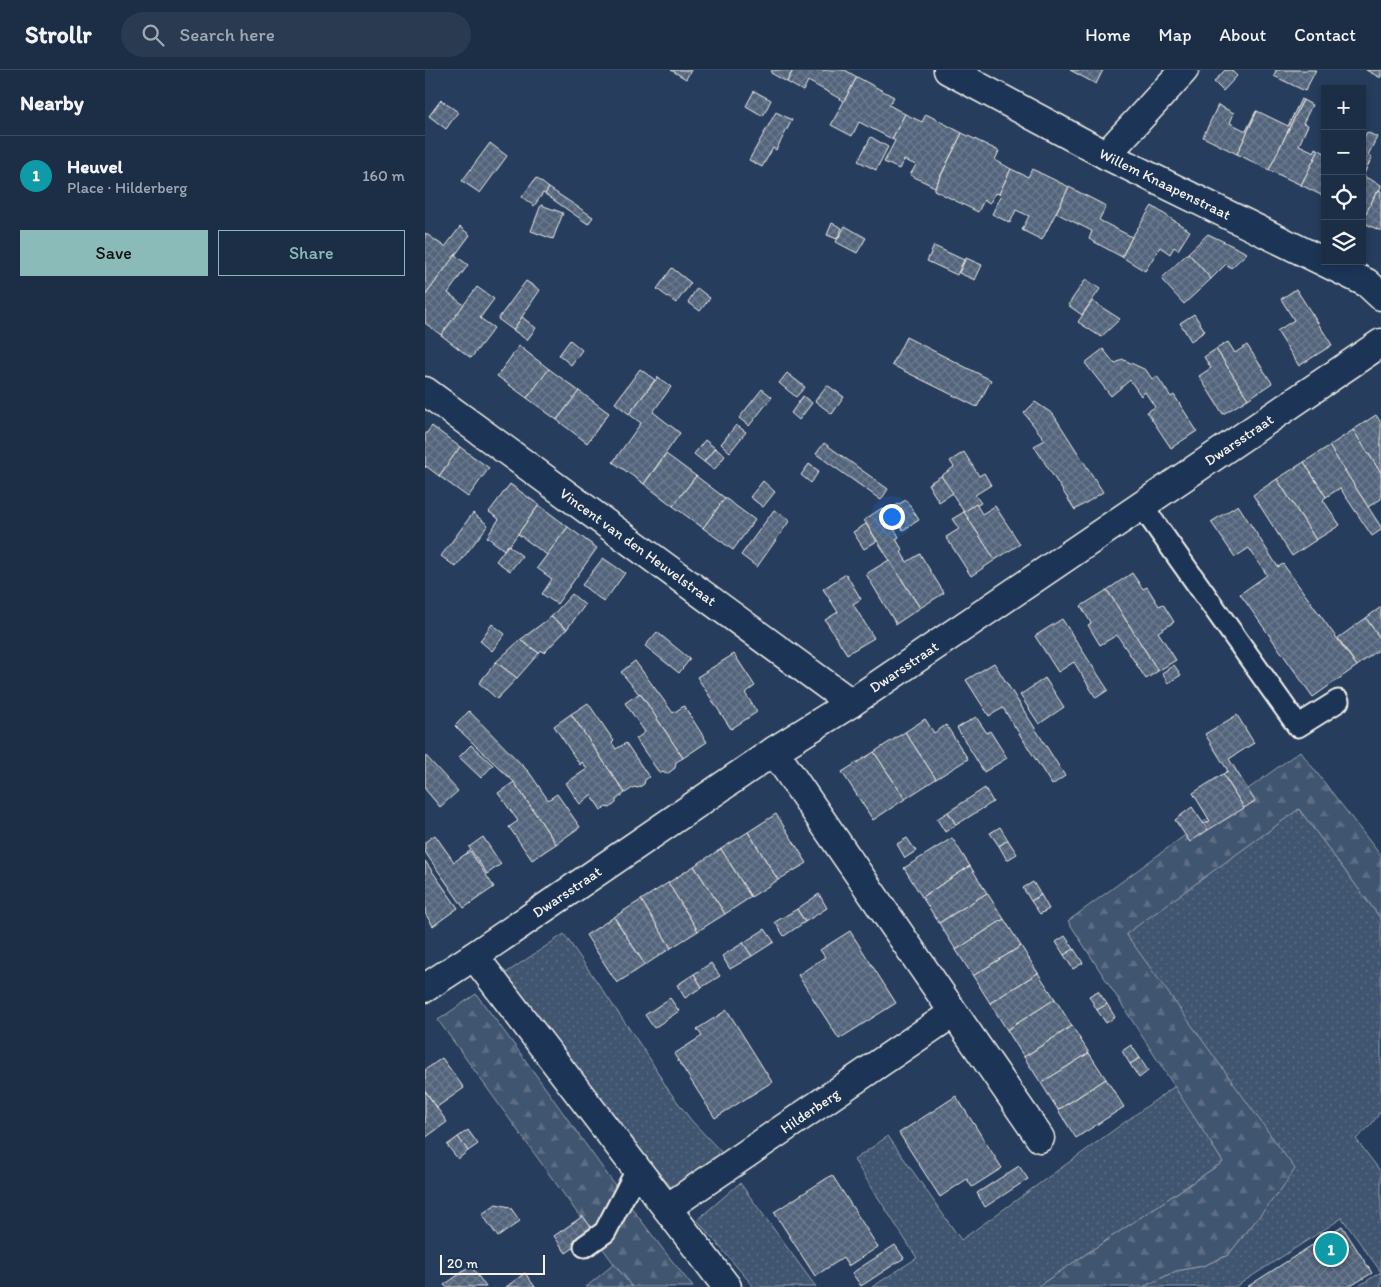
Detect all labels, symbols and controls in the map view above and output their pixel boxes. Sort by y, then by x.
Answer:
search box [121,12,471,57]
text: Strollr [25,20,91,49]
icon: search [139,21,167,49]
text: Search here [179,23,275,46]
text: Home [1085,24,1131,46]
text: Map [1159,24,1192,46]
text: About [1220,24,1266,46]
text: Contact [1294,24,1356,46]
map controls [1321,85,1366,265]
button: + [1321,85,1366,130]
text: Nearby [20,90,84,115]
button: − [1321,130,1366,175]
street label: Willem Knaapenstraat [1096,144,1234,224]
text: Heuvel [67,155,123,178]
text: 1 [32,166,40,185]
text: 160 m [362,166,405,185]
button: locate [1321,175,1366,220]
text: Place · Hilderberg [67,178,187,197]
button: layers [1321,220,1366,265]
button: Save [20,230,208,276]
button: Share [218,230,405,276]
street label: Dwarsstraat [1201,410,1277,470]
street label: Vincent van den Heuvelstraat [556,484,720,610]
your location [879,504,905,530]
street label: Dwarsstraat [866,637,942,697]
street label: Dwarsstraat [529,862,605,922]
street label: Hilderberg [777,1084,843,1137]
pin: 1 [1315,1230,1347,1268]
scale bar [440,1252,545,1275]
text: 20 m [447,1255,478,1272]

